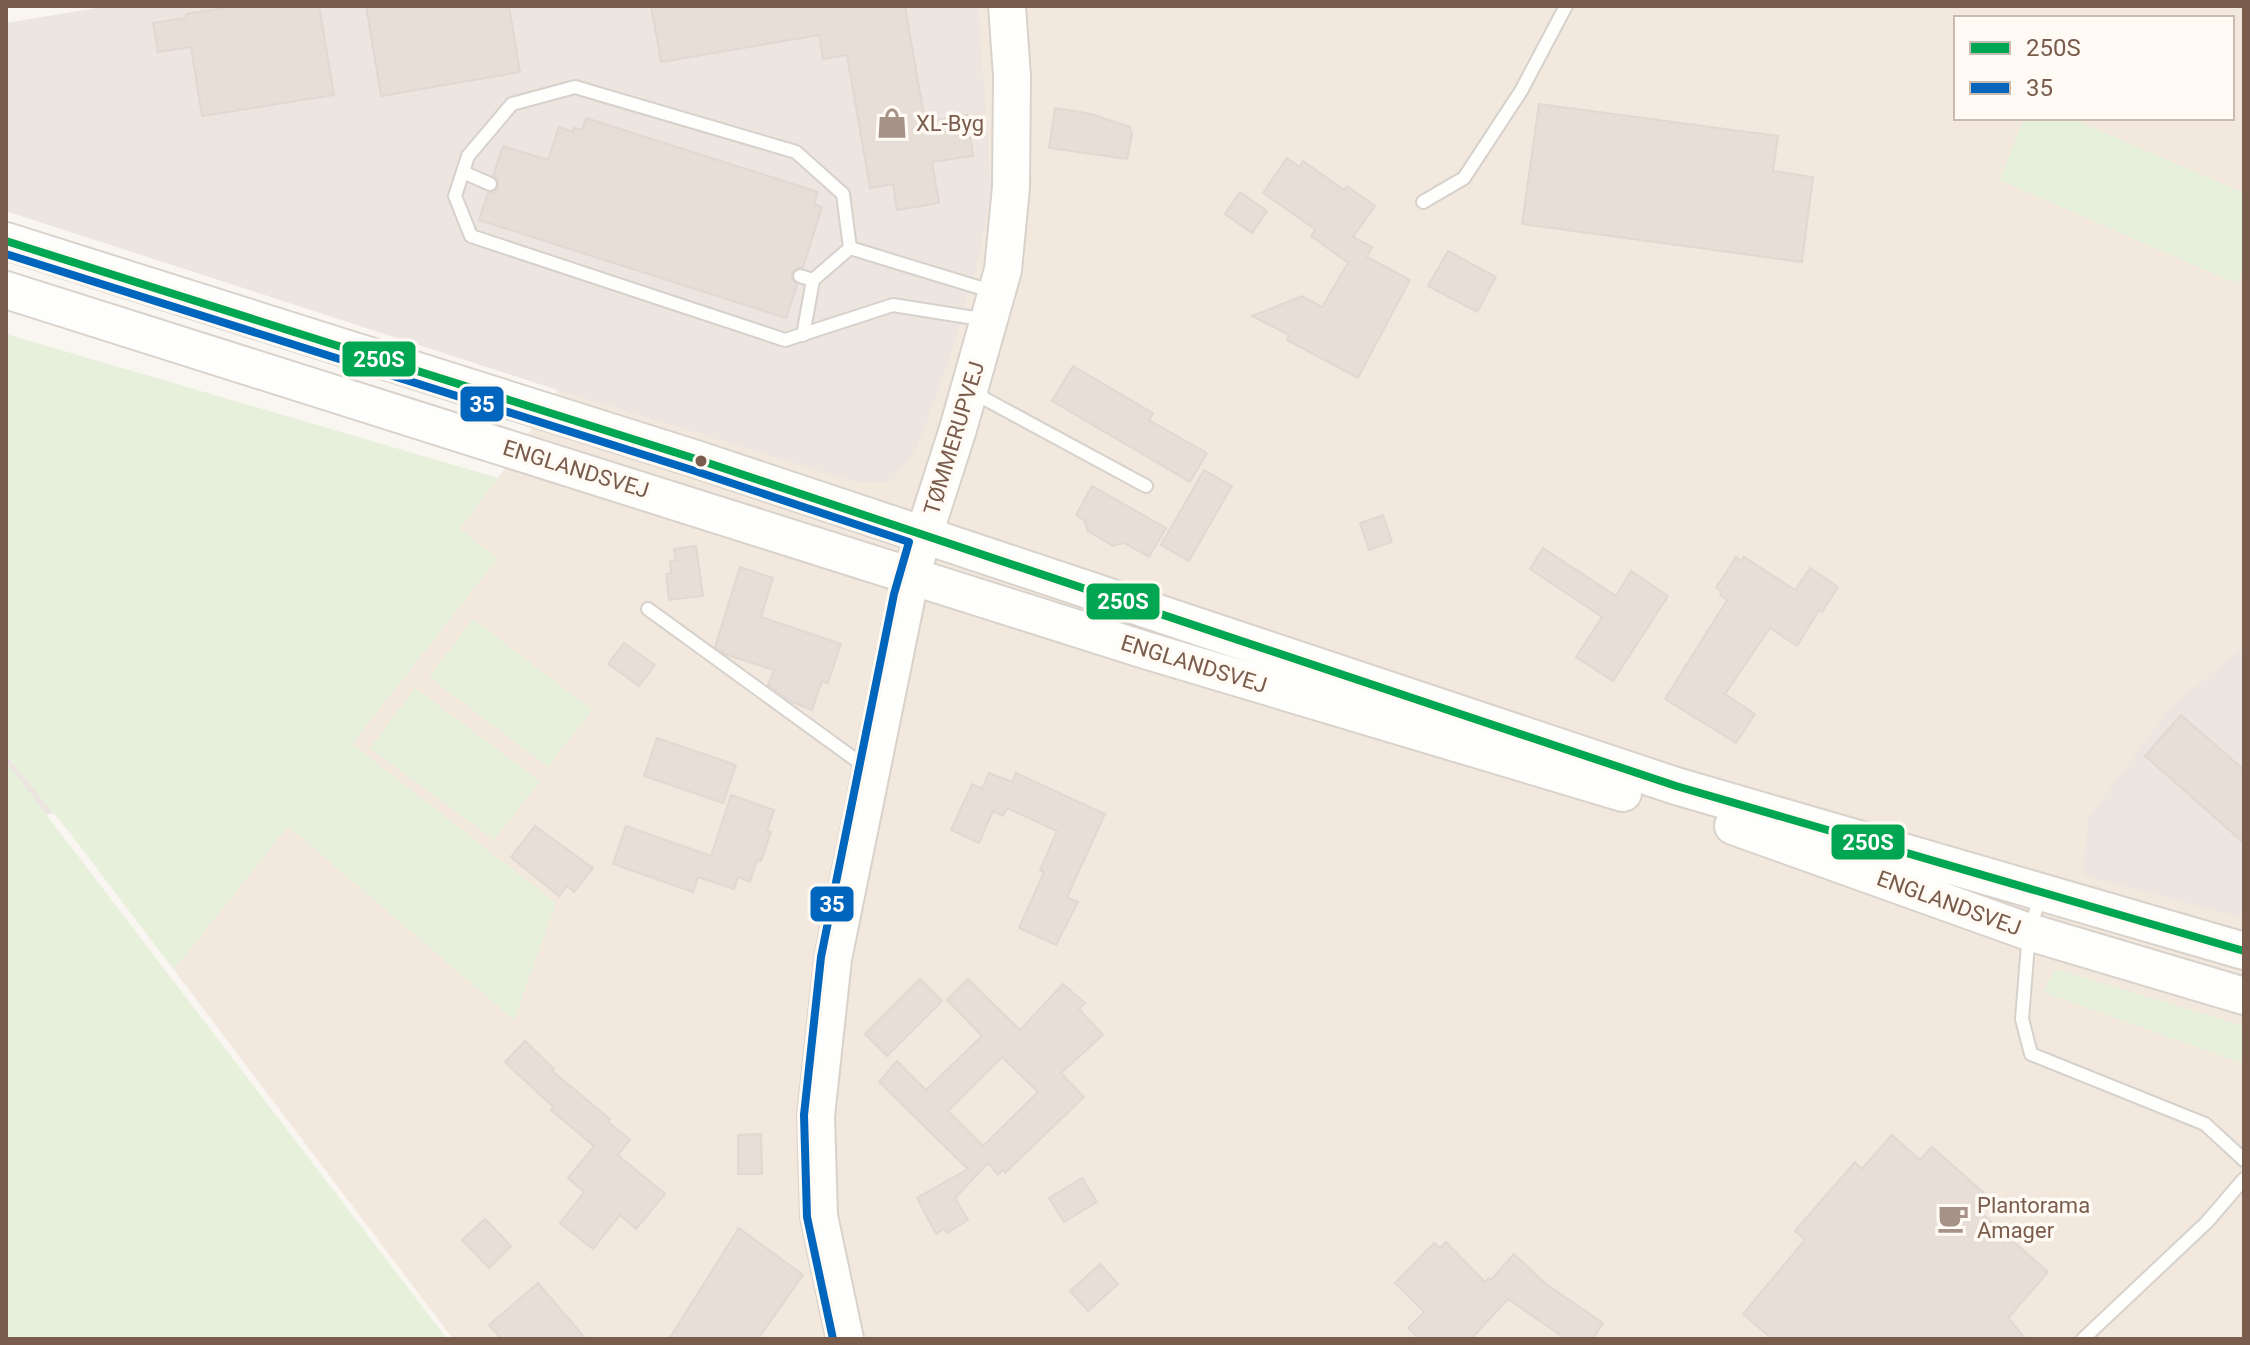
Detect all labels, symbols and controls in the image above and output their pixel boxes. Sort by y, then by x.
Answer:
legend [1954,16,2234,120]
text: 250S [2026,34,2081,62]
text: 35 [2026,74,2053,102]
shop icon: XL-Byg [875,106,909,140]
place label: XL-Byg [916,111,984,136]
line badge: 250S [341,340,417,378]
text: 250S [353,347,405,372]
street label: TØMMERUPVEJ [919,358,989,518]
line badge: 35 [459,385,505,423]
text: 35 [469,392,495,417]
street label: ENGLANDSVEJ [500,435,652,503]
unlabelled marker [693,453,709,469]
line badge: 250S [1085,582,1161,621]
text: 250S [1097,589,1149,614]
street label: ENGLANDSVEJ [1118,630,1270,698]
line badge: 250S [1830,823,1906,861]
text: 250S [1842,830,1894,855]
street label: ENGLANDSVEJ [1874,865,2024,941]
line badge: 35 [809,885,855,923]
text: 35 [819,892,845,917]
place label: Plantorama Amager [1977,1193,2090,1243]
cafe icon: Plantorama Amager [1936,1201,1970,1235]

